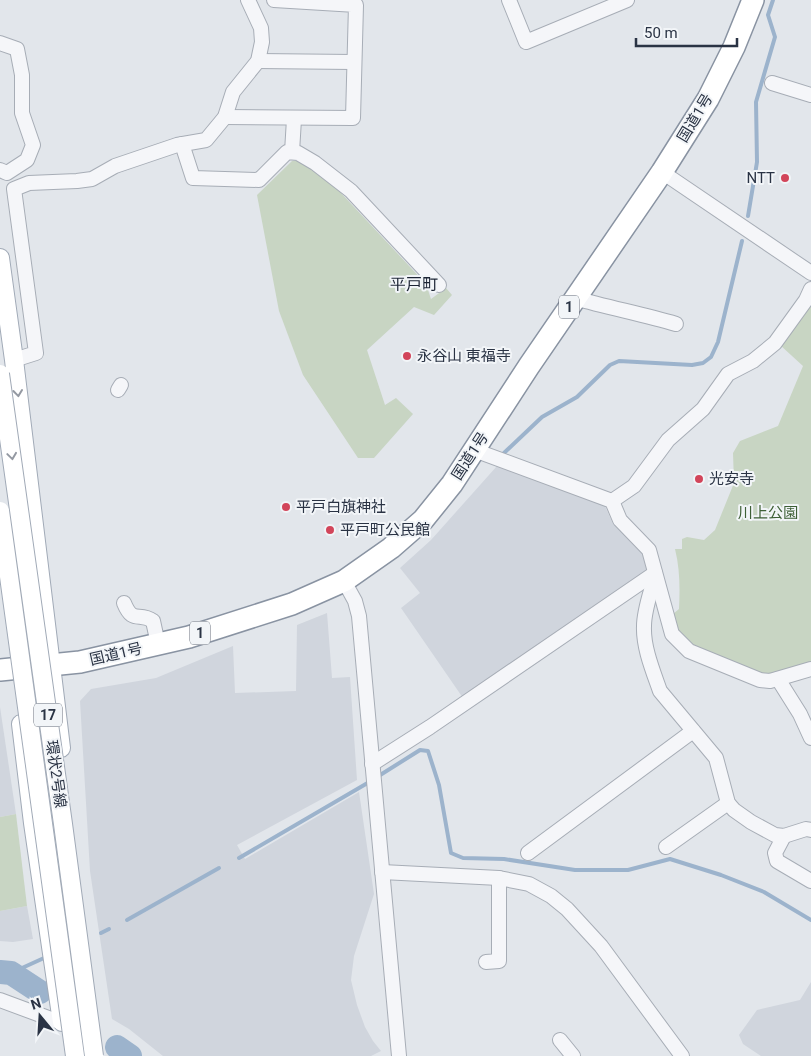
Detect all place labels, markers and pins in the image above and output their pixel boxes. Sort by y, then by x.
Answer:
place label: NTT [746,169,775,187]
marker: NTT [779,172,791,184]
place label: 永谷山 東福寺 [417,347,511,365]
marker: 永谷山 東福寺 [401,350,413,362]
place label: 光安寺 [709,470,754,488]
marker: 光安寺 [693,473,705,485]
place label: 平戸白旗神社 [296,498,386,516]
marker: 平戸白旗神社 [280,501,292,513]
place label: 平戸町公民館 [340,521,430,539]
marker: 平戸町公民館 [324,524,336,536]

